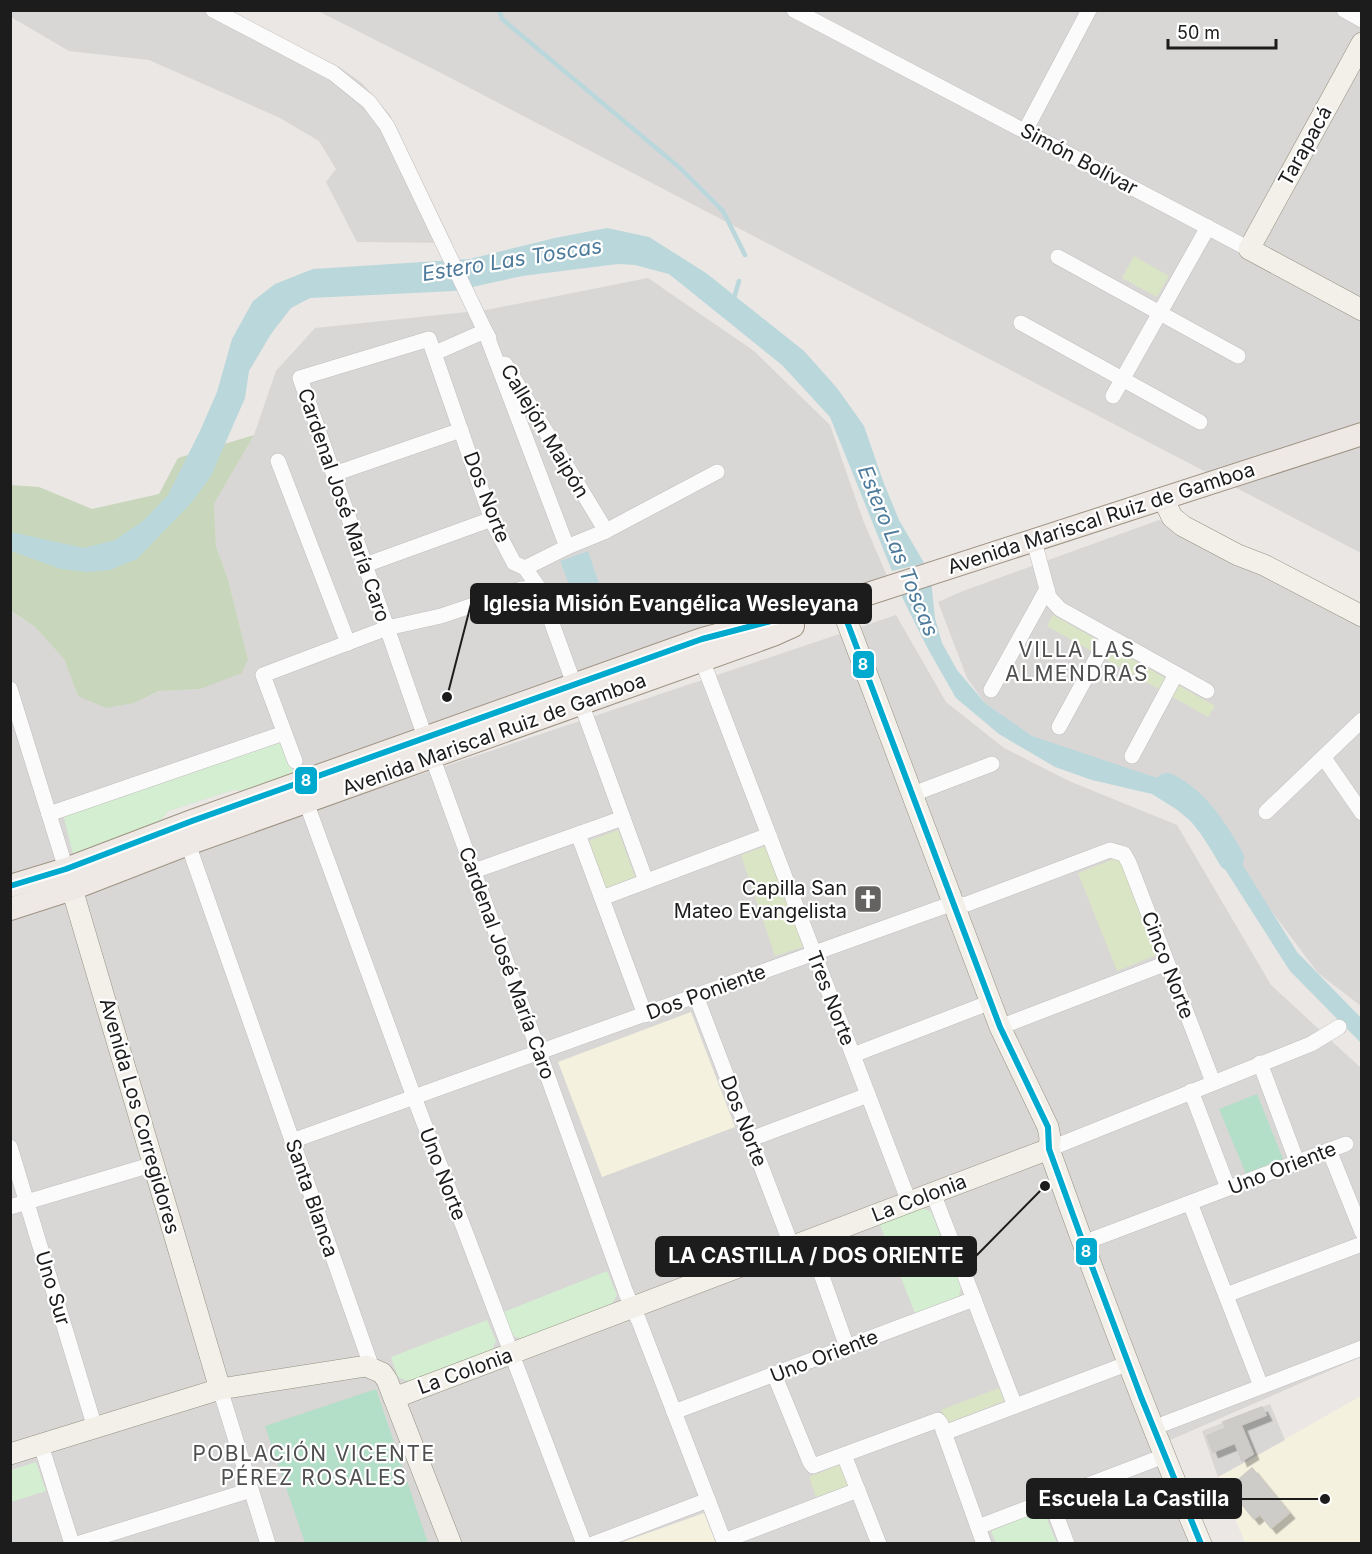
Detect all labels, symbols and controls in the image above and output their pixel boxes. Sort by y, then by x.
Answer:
scale bar [1168,12,1276,50]
text: 50 m [1177,22,1220,43]
street label: Tarapacá [1273,102,1337,190]
street label: Simón Bolívar [1016,118,1142,200]
water label: Estero Las Toscas [420,233,604,286]
street label: Callejón Maipón [496,360,594,502]
street label: Cardenal José María Caro [293,385,395,625]
street label: Dos Norte [459,448,515,546]
street label: Avenida Mariscal Ruiz de Gamboa [944,457,1258,579]
water label: Estero Las Toscas [853,462,944,640]
callout: Iglesia Misión Evangélica Wesleyana [471,584,871,623]
text: Iglesia Misión Evangélica Wesleyana [483,591,859,616]
district label: VILLA LAS ALMENDRAS [1005,637,1149,686]
line badge: 8 [852,650,875,679]
text: 8 [858,654,868,674]
street label: Avenida Mariscal Ruiz de Gamboa [339,668,649,800]
line badge: 8 [294,766,318,795]
text: 8 [301,770,311,790]
street label: Cardenal José María Caro [454,844,560,1082]
place label: Capilla San Mateo Evangelista [674,876,847,923]
church icon: Capilla San Mateo Evangelista [852,883,884,915]
street label: Cinco Norte [1137,908,1199,1022]
street label: Tres Norte [802,947,860,1049]
street label: Dos Poniente [643,959,769,1025]
street label: Avenida Los Corregidores [95,995,185,1237]
street label: Dos Norte [716,1072,772,1170]
street label: Uno Norte [414,1124,472,1224]
street label: Santa Blanca [281,1136,343,1260]
street label: Uno Oriente [1225,1136,1339,1200]
street label: La Colonia [868,1169,970,1227]
callout: LA CASTILLA / DOS ORIENTE [656,1237,976,1276]
line badge: 8 [1075,1237,1098,1266]
text: 8 [1081,1241,1091,1261]
text: LA CASTILLA / DOS ORIENTE [668,1243,964,1268]
street label: Uno Sur [30,1248,76,1329]
street label: Uno Oriente [767,1324,881,1388]
street label: La Colonia [414,1343,516,1399]
district label: POBLACIÓN VICENTE PÉREZ ROSALES [192,1440,436,1490]
callout: Escuela La Castilla [1027,1479,1241,1518]
text: Escuela La Castilla [1039,1486,1229,1511]

